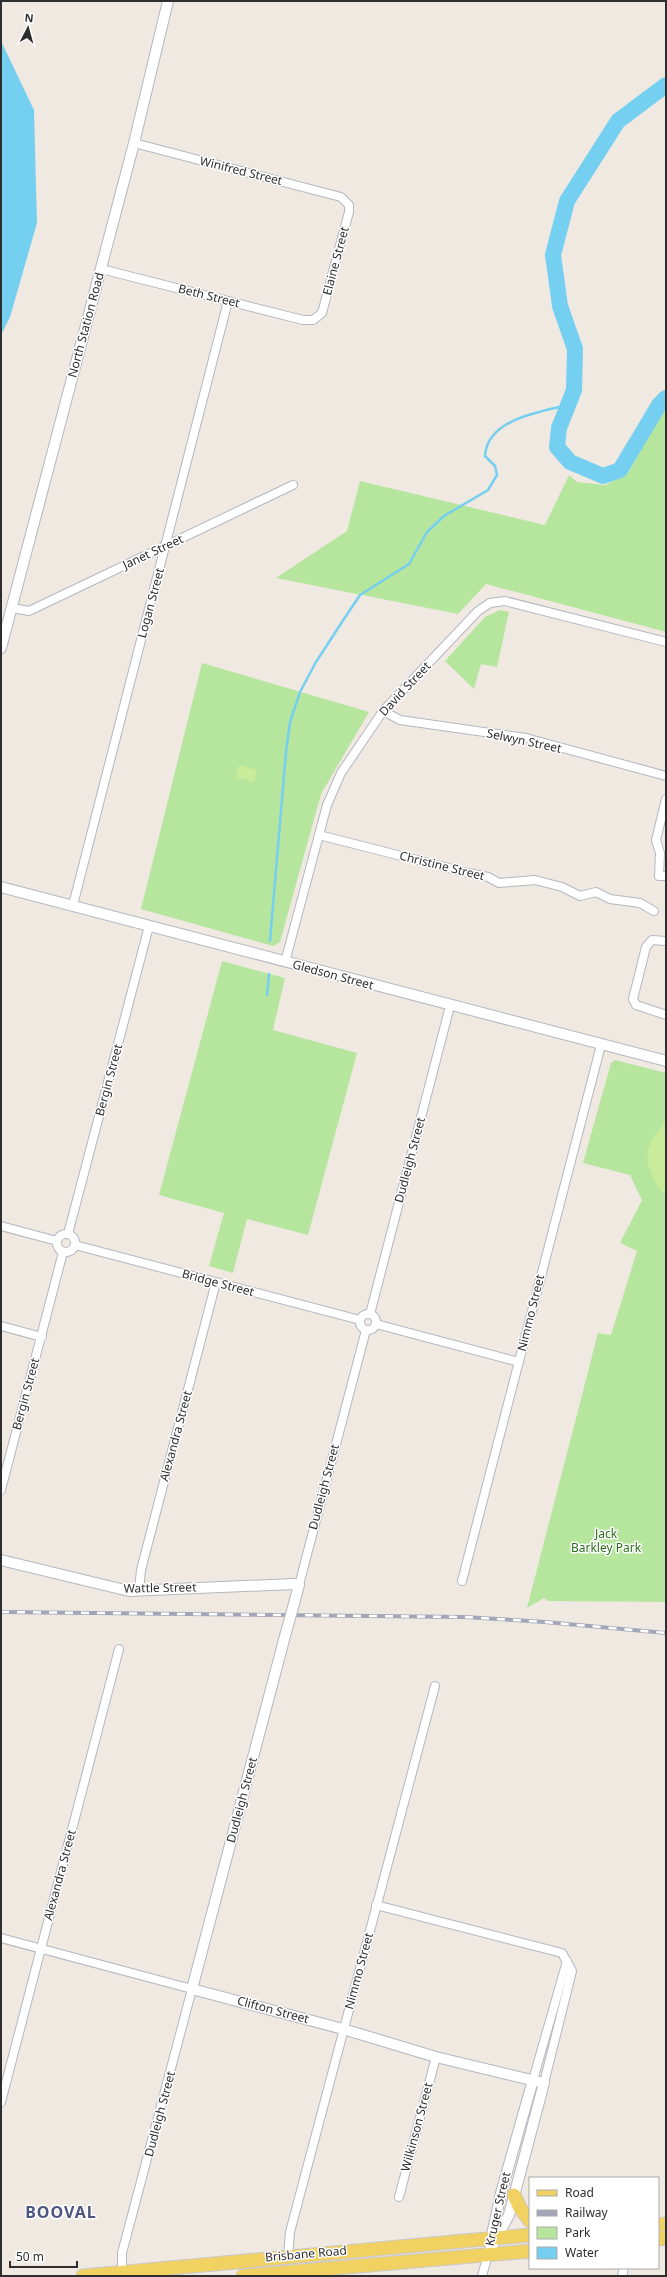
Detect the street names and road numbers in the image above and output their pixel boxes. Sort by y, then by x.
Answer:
street label: Winifred Street [198,152,285,189]
street label: Elaine Street [318,224,353,297]
street label: North Station Road [63,271,108,379]
street label: Beth Street [177,280,242,312]
street label: Janet Street [119,530,187,573]
street label: Logan Street [133,565,168,640]
street label: David Street [375,657,435,720]
street label: Selwyn Street [485,724,564,757]
street label: Christine Street [398,847,487,884]
street label: Gledson Street [291,956,376,994]
street label: Bergin Street [91,1041,126,1118]
street label: Dudleigh Street [390,1115,429,1205]
street label: Bridge Street [180,1265,257,1300]
street label: Nimmo Street [513,1272,548,1353]
street label: Bergin Street [8,1355,43,1432]
street label: Alexandra Street [155,1388,196,1483]
street label: Dudleigh Street [304,1442,343,1532]
street label: Wattle Street [123,1578,197,1597]
street label: Dudleigh Street [222,1755,261,1845]
street label: Alexandra Street [39,1827,80,1922]
street label: Nimmo Street [340,1930,377,2011]
street label: Clifton Street [235,1992,311,2027]
street label: Dudleigh Street [140,2069,179,2159]
street label: Wilkinson Street [396,2080,437,2173]
street label: Kruger Street [481,2170,514,2248]
street label: Brisbane Road [264,2241,347,2266]

